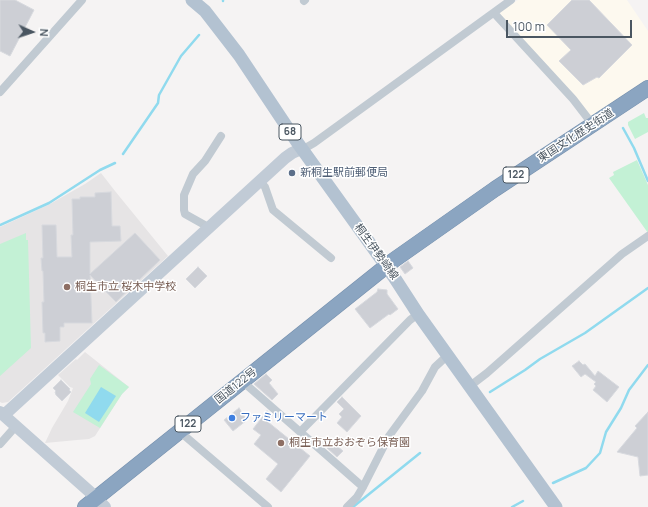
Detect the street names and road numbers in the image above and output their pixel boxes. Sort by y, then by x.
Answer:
street label: 東国文化歴史街道 [536,107,616,165]
road number: 68 [279,124,301,140]
road number: 122 [503,167,529,183]
street label: 桐生伊勢崎線 [351,221,401,283]
street label: 国道122号 [212,365,260,407]
road number: 122 [175,416,201,432]

